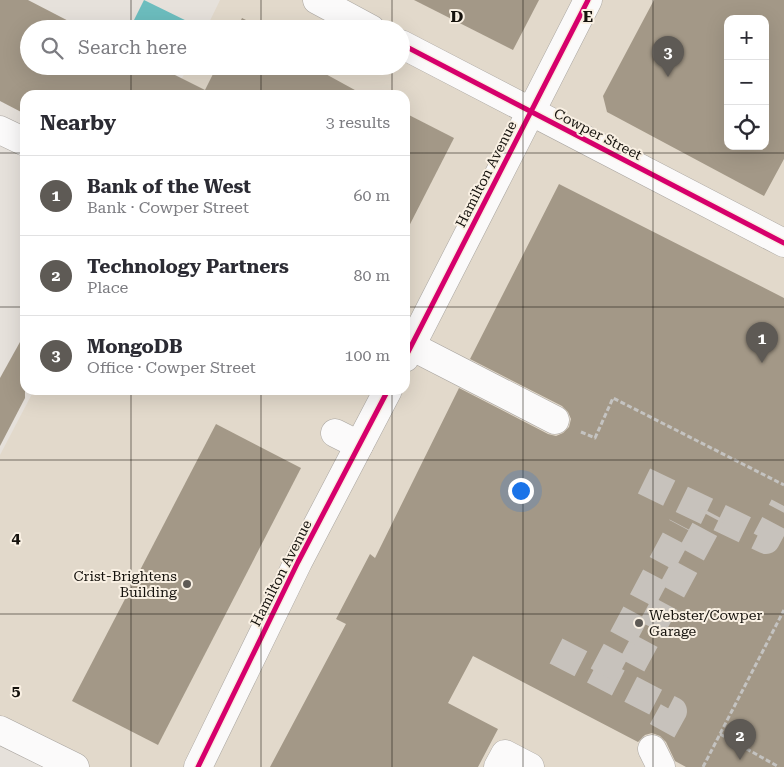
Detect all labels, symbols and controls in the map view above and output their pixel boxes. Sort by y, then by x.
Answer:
text: D [451,7,464,26]
text: E [583,7,593,26]
map controls [724,15,769,150]
button: + [724,15,769,60]
search box [20,20,410,75]
icon: search [38,34,66,62]
text: Search here [78,36,187,59]
pin: 3 [652,36,684,77]
button: − [724,60,769,105]
street label: Cowper Street [551,105,645,163]
button: locate [724,105,769,150]
text: Nearby [40,111,116,135]
text: 3 results [326,113,390,132]
street label: Hamilton Avenue [452,118,520,230]
text: Bank of the West [87,175,251,198]
text: 1 [52,186,60,205]
text: 60 m [353,186,390,205]
text: Bank · Cowper Street [87,198,249,217]
text: Technology Partners [87,255,289,278]
text: 2 [52,266,60,285]
text: 80 m [353,266,390,285]
text: Place [87,278,128,297]
pin: 1 [746,322,778,363]
text: MongoDB [87,335,183,358]
text: 3 [52,346,60,365]
text: 100 m [344,346,390,365]
text: Office · Cowper Street [87,358,256,377]
your location [508,478,534,504]
street label: Hamilton Avenue [247,517,315,629]
text: 4 [12,528,21,547]
place label: Crist-Brightens Building [74,568,177,600]
marker: Crist-Brightens Building [181,578,193,590]
place label: Webster/Cowper Garage [649,607,762,639]
marker: Webster/Cowper Garage [633,617,645,629]
text: 5 [12,681,21,700]
pin: 2 [724,719,756,760]

